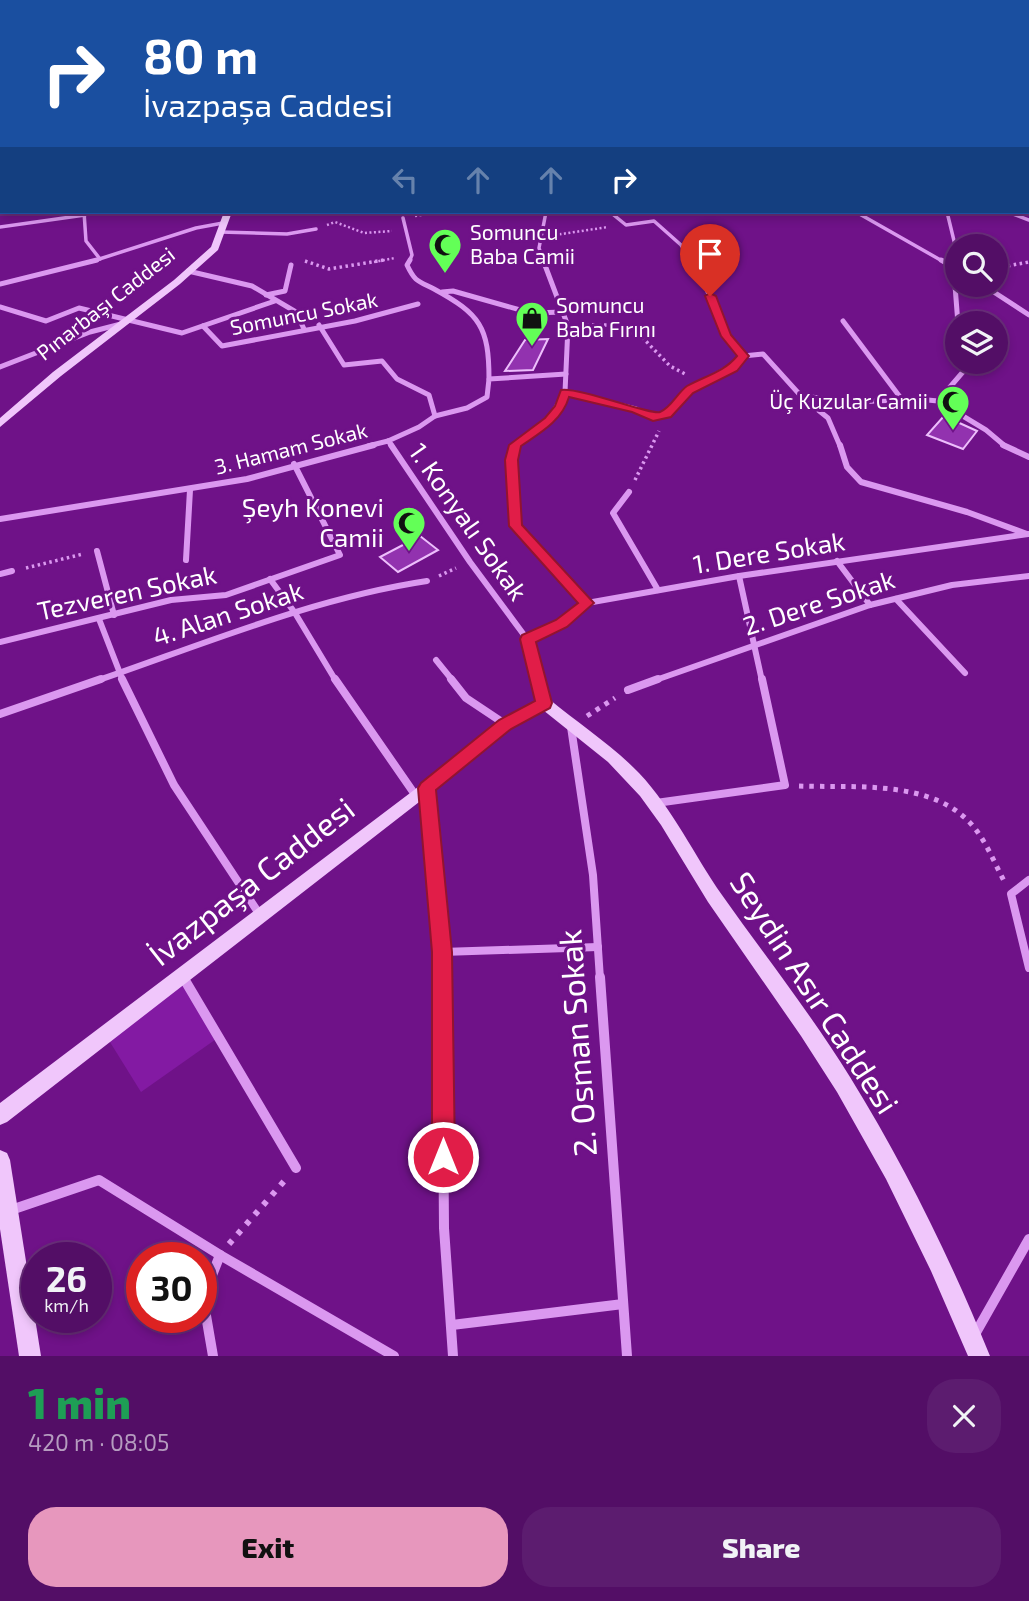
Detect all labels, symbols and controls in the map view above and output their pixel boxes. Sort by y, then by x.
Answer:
text: 80 m [143,25,258,84]
icon: right [28,28,119,119]
text: İvazpaşa Caddesi [143,85,393,123]
icon: left [386,161,424,199]
icon: ahead [459,161,497,199]
icon: ahead [532,161,570,199]
icon: right [605,161,643,199]
place label: Somuncu Baba Camii [470,219,575,268]
pin [680,224,740,296]
mosque icon: Somuncu Baba Camii [426,226,464,275]
map controls [945,234,1008,374]
button: search [945,234,1008,297]
icon: arrive [691,235,729,273]
street label: Pınarbaşı Caddesi [31,241,180,366]
street label: Somuncu Sokak [228,286,380,339]
place label: Somuncu Baba Fırını [556,292,656,341]
shop icon: Somuncu Baba Fırını [513,299,551,348]
button: layers [945,311,1008,374]
mosque icon: Üç Kuzular Camii [934,383,972,432]
place label: Üç Kuzular Camii [769,388,928,415]
street label: 3. Hamam Sokak [212,416,370,479]
street label: 1. Konyalı Sokak [403,436,535,606]
place label: Şeyh Konevi Camii [242,491,384,552]
mosque icon: Şeyh Konevi Camii [390,504,428,553]
street label: 1. Dere Sokak [691,524,847,579]
street label: Tezveren Sokak [34,557,219,626]
street label: 2. Dere Sokak [739,562,898,641]
street label: 4. Alan Sokak [148,574,307,651]
street label: İvazpaşa Caddesi [141,788,362,974]
street label: Seydin Asır Caddesi [723,864,908,1120]
street label: 2. Osman Sokak [549,928,603,1158]
position arrow [406,1120,480,1194]
speed limit sign: 30 [126,1242,217,1333]
text: 26 [46,1257,87,1299]
text: km/h [44,1294,89,1316]
text: 1 min [28,1377,131,1427]
button: close [927,1379,1001,1453]
text: 420 m · 08:05 [28,1428,169,1456]
button: Exit [28,1507,508,1587]
button: Share [522,1507,1001,1587]

